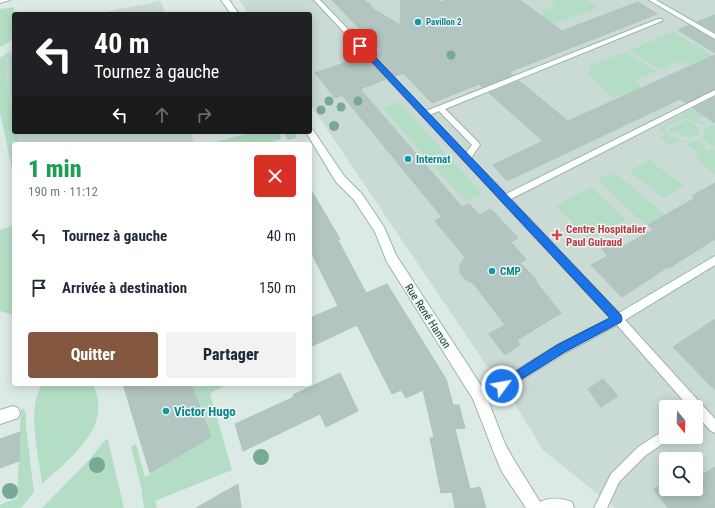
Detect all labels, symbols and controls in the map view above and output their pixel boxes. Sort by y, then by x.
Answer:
marker: Pavillon 2 [413,17,423,27]
place label: Pavillon 2 [426,17,462,27]
text: 40 m [94,27,150,60]
icon: left [28,28,80,80]
pin [343,29,377,63]
icon: arrive [349,35,371,57]
text: Tournez à gauche [94,61,219,82]
icon: left [109,104,131,126]
icon: ahead [151,104,173,126]
icon: right [193,104,215,126]
place label: Internat [416,153,451,166]
marker: Internat [403,154,413,164]
text: 1 min [28,155,82,183]
button: close [254,155,296,197]
text: 190 m · 11:12 [28,184,98,199]
place label: Centre Hospitalier Paul Guiraud [566,223,646,249]
icon: left [28,225,50,247]
text: Tournez à gauche [62,227,167,245]
text: 40 m [266,227,296,245]
marker: Centre Hospitalier Paul Guiraud [551,229,563,241]
place label: CMP [500,265,521,278]
marker: CMP [487,266,497,276]
icon: arrive [28,277,50,299]
text: Arrivée à destination [62,279,187,297]
text: 150 m [259,279,296,297]
street label: Rue René Hamon [402,282,453,351]
button: Quitter [28,332,158,378]
button: Partager [166,332,296,378]
position arrow [481,365,523,407]
north arrow [659,400,703,444]
map controls [659,400,703,496]
place label: Victor Hugo [174,404,236,419]
marker: Victor Hugo [161,406,171,416]
button: search [659,452,703,496]

